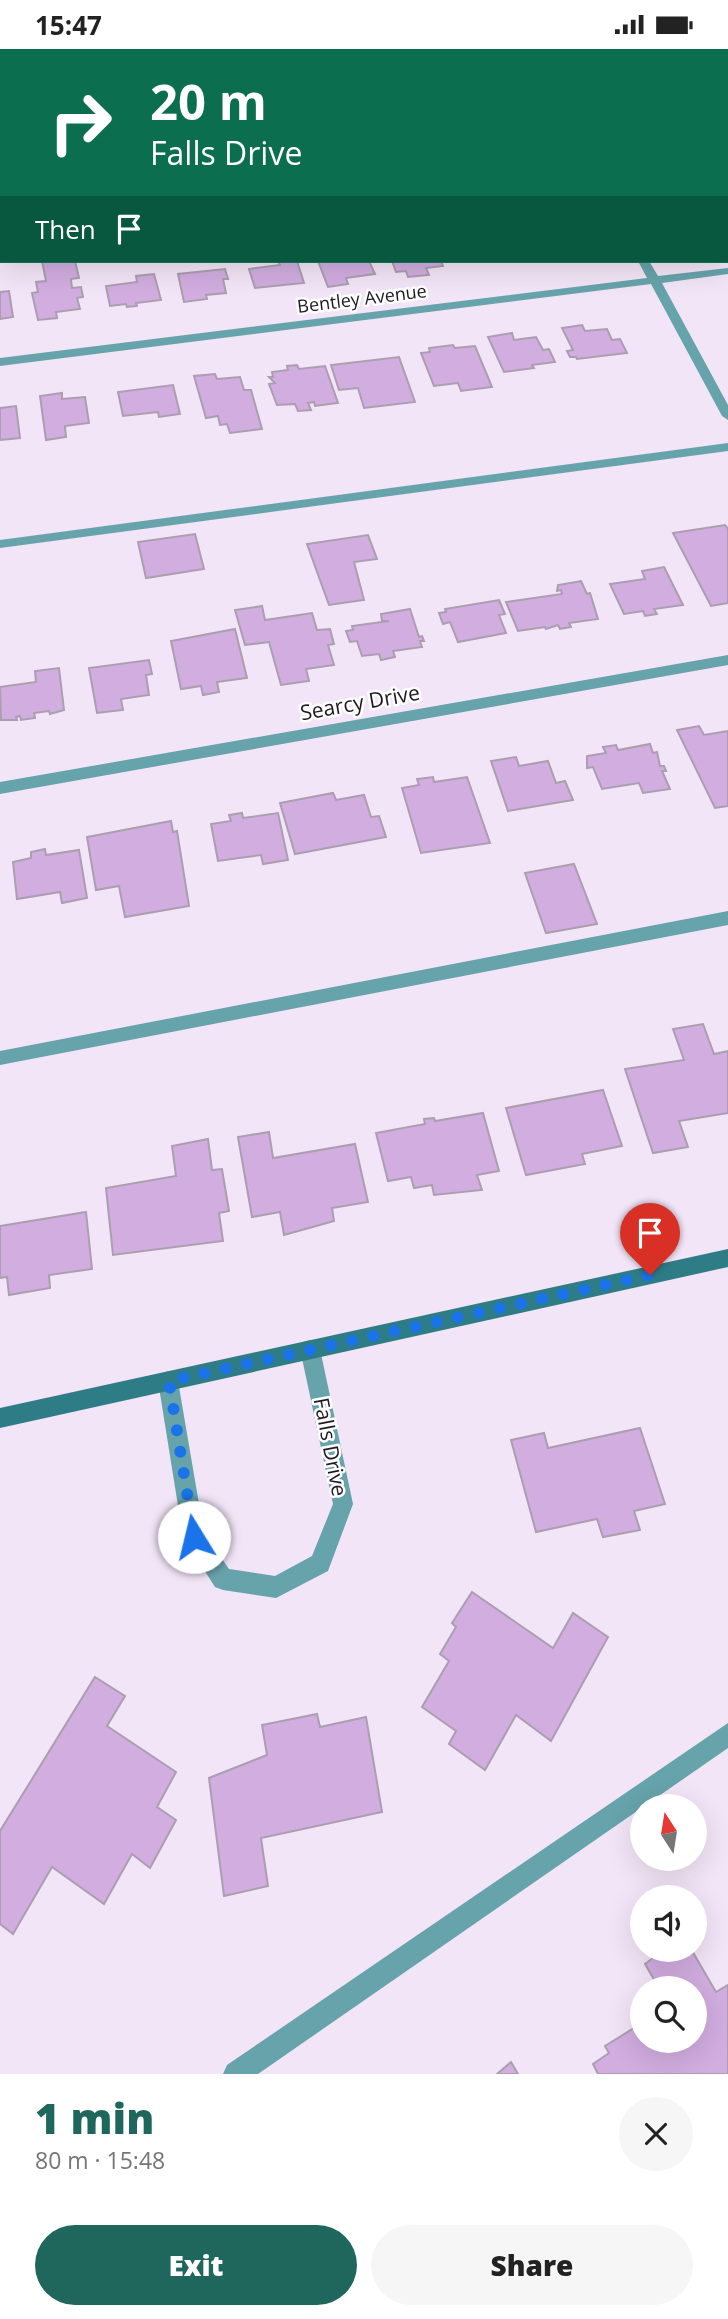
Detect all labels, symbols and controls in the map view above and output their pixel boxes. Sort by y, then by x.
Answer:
text: 15:47 [35,7,102,43]
text: 20 m [150,68,267,134]
icon: right [35,77,126,168]
text: Falls Drive [150,131,302,174]
icon: arrive [110,210,148,248]
text: Then [35,211,96,247]
street label: Bentley Avenue [296,278,428,318]
street label: Searcy Drive [298,678,422,726]
pin [620,1203,680,1275]
icon: arrive [631,1214,669,1252]
street label: Falls Drive [308,1395,354,1499]
position arrow [157,1500,231,1574]
north arrow [630,1794,707,1871]
map controls [630,1794,707,2053]
button: sound [630,1885,707,1962]
button: search [630,1976,707,2053]
text: 1 min [35,2089,154,2146]
button: close [619,2097,693,2171]
text: 80 m · 15:48 [35,2144,165,2176]
button: Exit [35,2225,357,2305]
button: Share [371,2225,693,2305]

